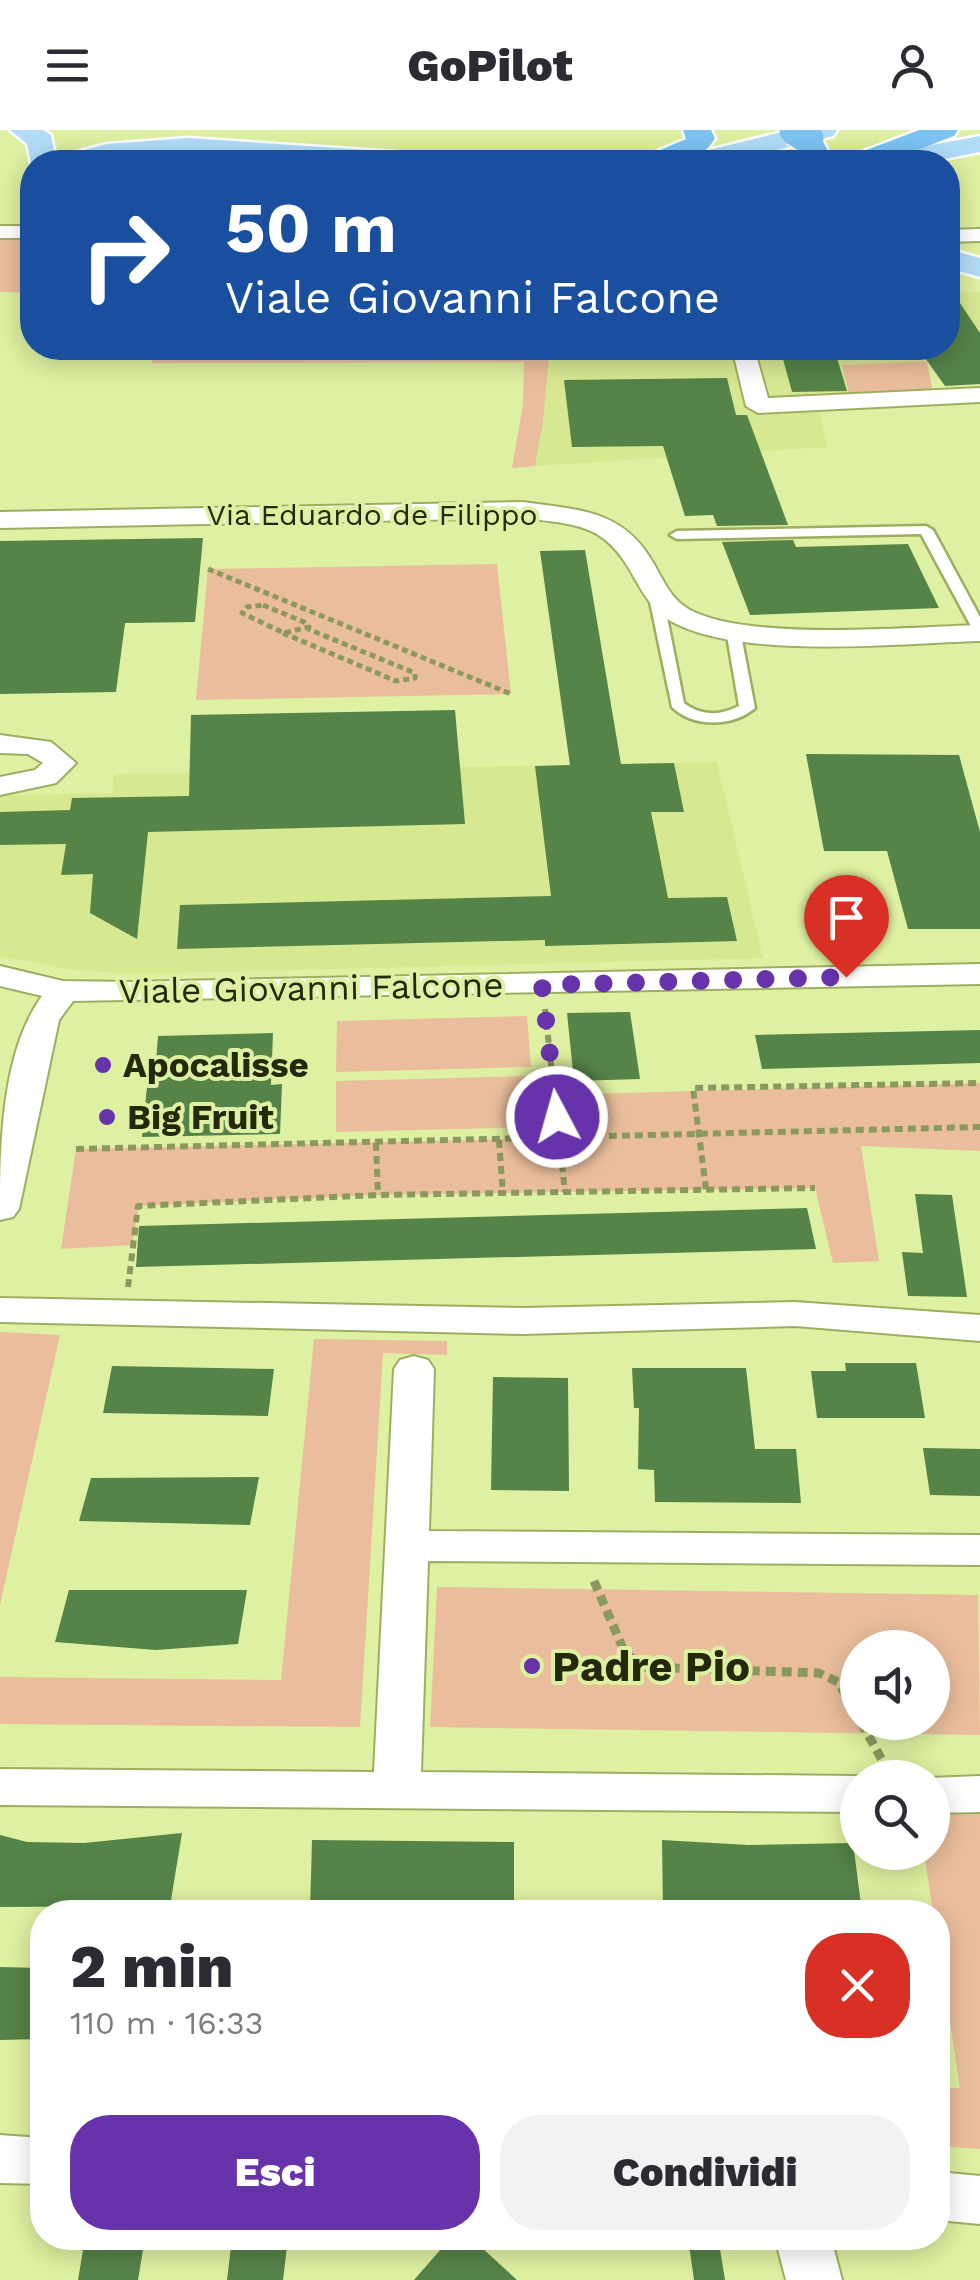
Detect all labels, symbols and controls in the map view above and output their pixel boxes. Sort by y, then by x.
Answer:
icon: menu [40,38,95,93]
icon: person [885,38,940,93]
text: GoPilot [407,39,573,92]
text: 50 m [225,187,397,269]
icon: right [60,190,190,320]
text: Viale Giovanni Falcone [225,271,720,324]
street label: Via Eduardo de Filippo [206,497,538,532]
pin [804,875,889,978]
icon: arrive [819,890,874,945]
street label: Viale Giovanni Falcone [118,964,504,1012]
place label: Apocalisse [123,1044,309,1086]
marker: Apocalisse [92,1054,114,1076]
position arrow [505,1065,609,1169]
place label: Big Fruit [127,1096,274,1138]
marker: Big Fruit [96,1106,118,1128]
map controls [840,1630,950,1870]
button: sound [840,1630,950,1740]
place label: Padre Pio [552,1642,750,1691]
marker: Padre Pio [521,1655,543,1677]
button: search [840,1760,950,1870]
text: 2 min [70,1931,234,2002]
button: close [805,1933,910,2038]
text: 110 m · 16:33 [70,2004,263,2042]
button: Esci [70,2115,480,2230]
button: Condividi [500,2115,910,2230]

